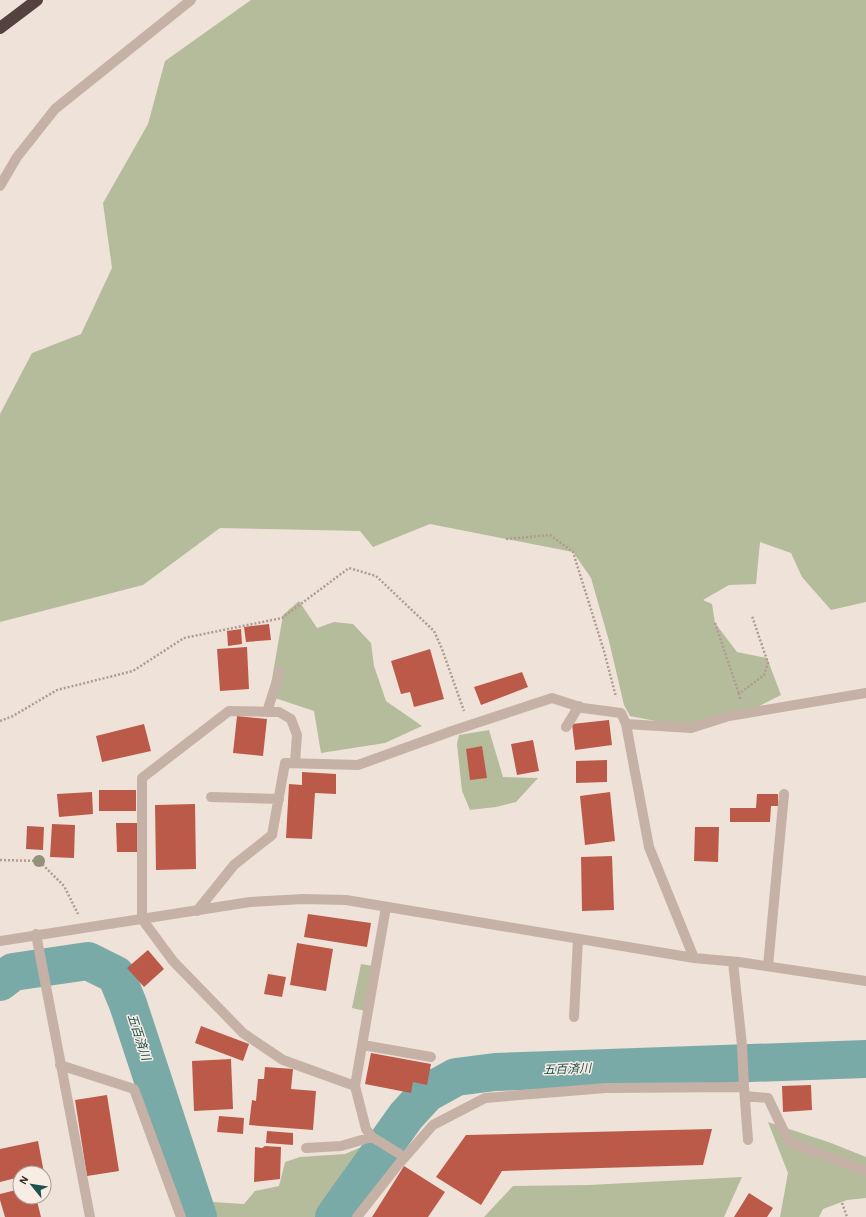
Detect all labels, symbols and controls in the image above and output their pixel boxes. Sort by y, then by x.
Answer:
water label: 五百済川 [126,1012,154,1064]
water label: 五百済川 [543,1061,593,1076]
north arrow [12,1165,52,1205]
text: N [17,1174,30,1186]

